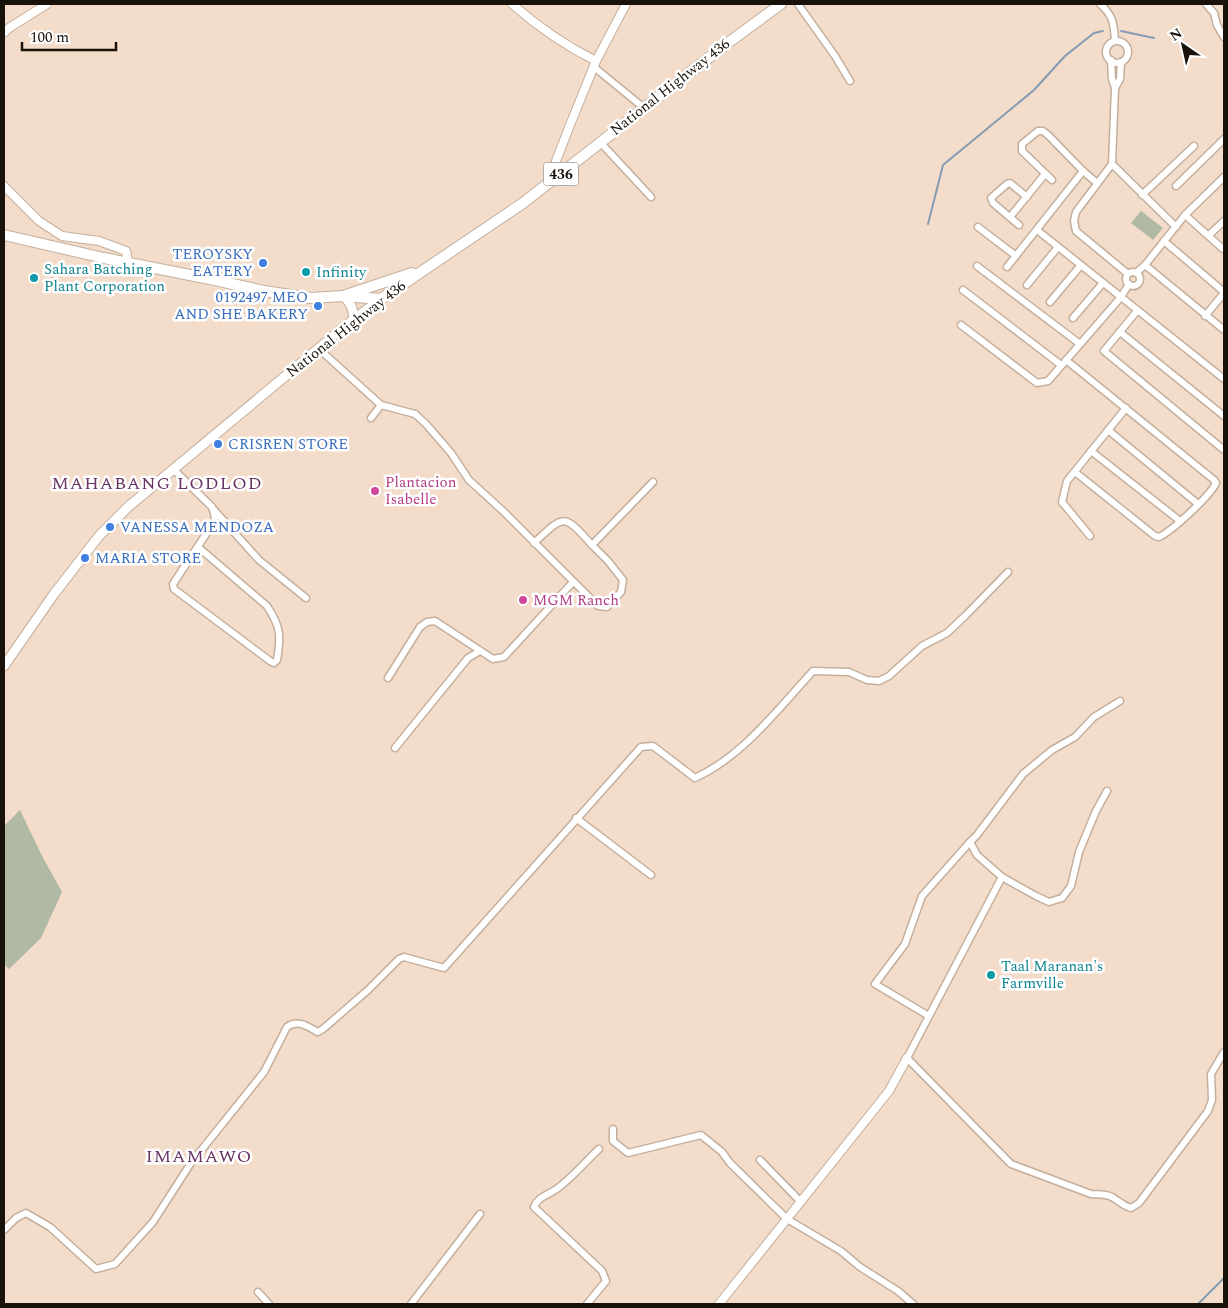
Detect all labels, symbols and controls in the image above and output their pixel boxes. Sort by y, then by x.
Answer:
scale bar [22,20,116,52]
north arrow [1158,20,1208,70]
text: N [1165,23,1187,47]
text: 100 m [30,26,69,49]
street label: National Highway 436 [605,32,735,141]
road number: 436 [544,162,578,185]
place label: TEROYSKY EATERY [172,243,253,283]
marker: TEROYSKY EATERY [257,257,269,269]
place label: Sahara Batching Plant Corporation [44,258,165,298]
place label: Infinity [316,261,367,284]
marker: Infinity [300,266,312,278]
marker: Sahara Batching Plant Corporation [28,272,40,284]
street label: National Highway 436 [281,274,411,383]
place label: 0192497 MEO AND SHE BAKERY [174,286,308,326]
marker: 0192497 MEO AND SHE BAKERY [312,300,324,312]
place label: CRISREN STORE [228,433,348,456]
marker: CRISREN STORE [212,438,224,450]
district label: MAHABANG LODLOD [51,470,263,497]
place label: Plantacion Isabelle [385,471,457,511]
marker: Plantacion Isabelle [369,485,381,497]
place label: VANESSA MENDOZA [120,516,274,539]
marker: VANESSA MENDOZA [104,521,116,533]
place label: MARIA STORE [95,547,201,570]
marker: MARIA STORE [79,552,91,564]
place label: MGM Ranch [533,589,619,612]
marker: MGM Ranch [517,594,529,606]
place label: Taal Maranan's Farmville [1001,955,1103,995]
marker: Taal Maranan's Farmville [985,969,997,981]
district label: IMAMAWO [146,1143,252,1170]

